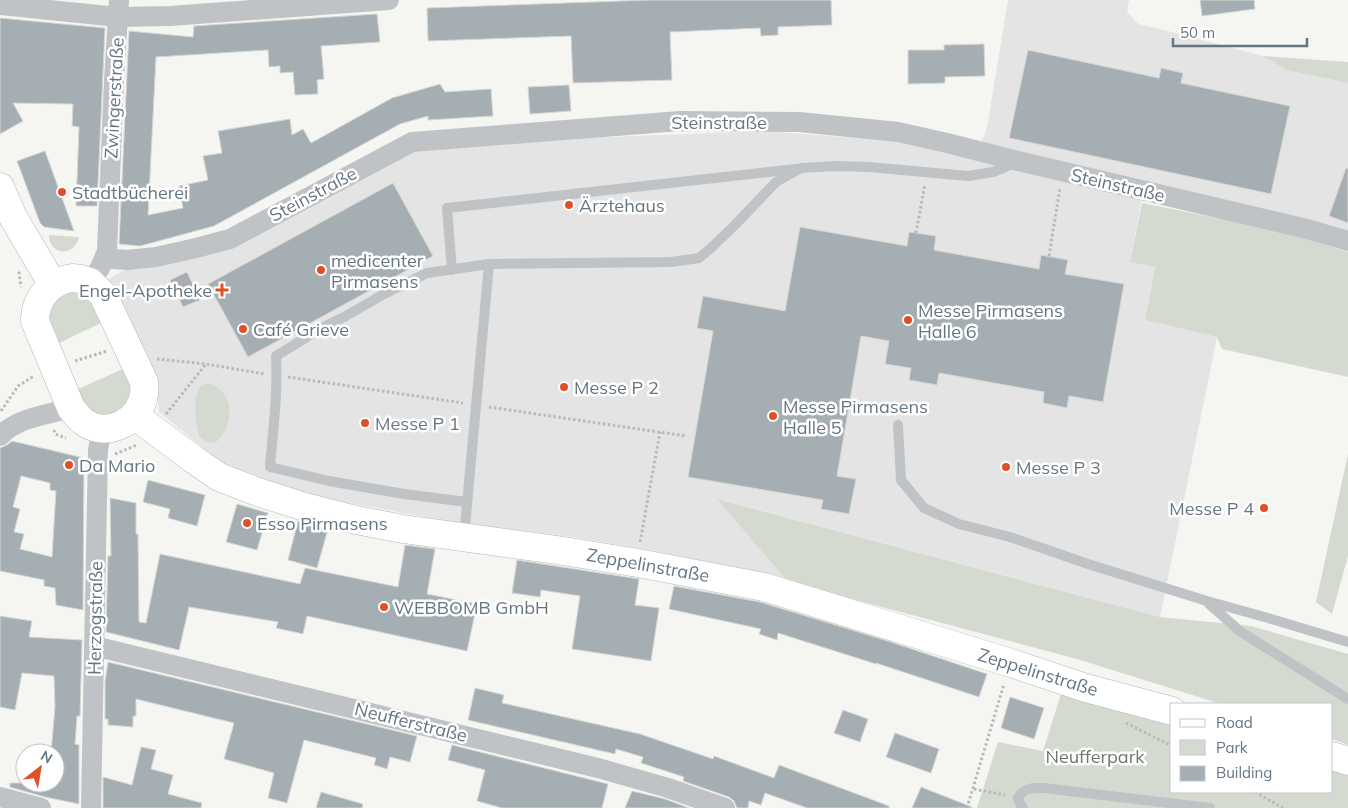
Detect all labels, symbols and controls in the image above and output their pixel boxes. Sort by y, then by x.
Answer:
scale bar [1173,15,1307,47]
text: 50 m [1180,23,1215,42]
street label: Zwingerstraße [99,37,129,159]
street label: Steinstraße [671,111,767,134]
street label: Steinstraße [265,161,361,227]
street label: Steinstraße [1069,163,1167,207]
place label: Stadtbücherei [72,181,188,204]
marker: Stadtbücherei [56,186,68,198]
place label: Ärztehaus [579,194,665,217]
marker: Ärztehaus [563,199,575,211]
place label: medicenter Pirmasens [331,249,424,293]
marker: medicenter Pirmasens [315,264,327,276]
place label: Engel-Apotheke [79,279,212,302]
marker: Engel-Apotheke [216,284,228,296]
place label: Messe Pirmasens Halle 6 [918,299,1063,343]
marker: Messe Pirmasens Halle 6 [902,314,914,326]
place label: Café Grieve [253,318,349,341]
marker: Café Grieve [237,323,249,335]
place label: Messe P 2 [574,376,659,399]
marker: Messe P 2 [558,381,570,393]
place label: Messe Pirmasens Halle 5 [783,395,928,439]
marker: Messe Pirmasens Halle 5 [767,410,779,422]
place label: Messe P 1 [375,412,460,435]
marker: Messe P 1 [359,417,371,429]
place label: Da Mario [79,454,155,477]
place label: Messe P 3 [1016,456,1101,479]
marker: Da Mario [63,459,75,471]
marker: Messe P 3 [1000,461,1012,473]
place label: Messe P 4 [1169,497,1254,520]
marker: Messe P 4 [1258,502,1270,514]
place label: Esso Pirmasens [257,512,388,535]
marker: Esso Pirmasens [241,517,253,529]
street label: Zeppelinstraße [585,543,711,587]
street label: Herzogstraße [83,561,107,675]
place label: WEBBOMB GmbH [394,596,549,619]
marker: WEBBOMB GmbH [378,601,390,613]
street label: Zeppelinstraße [975,643,1101,701]
street label: Neufferstraße [352,697,470,747]
legend [1170,703,1333,793]
text: Road [1216,713,1253,732]
text: Park [1216,738,1248,757]
north arrow [15,743,65,793]
park label: Neufferpark [1046,745,1145,768]
text: N [38,746,56,767]
text: Building [1216,763,1272,782]

